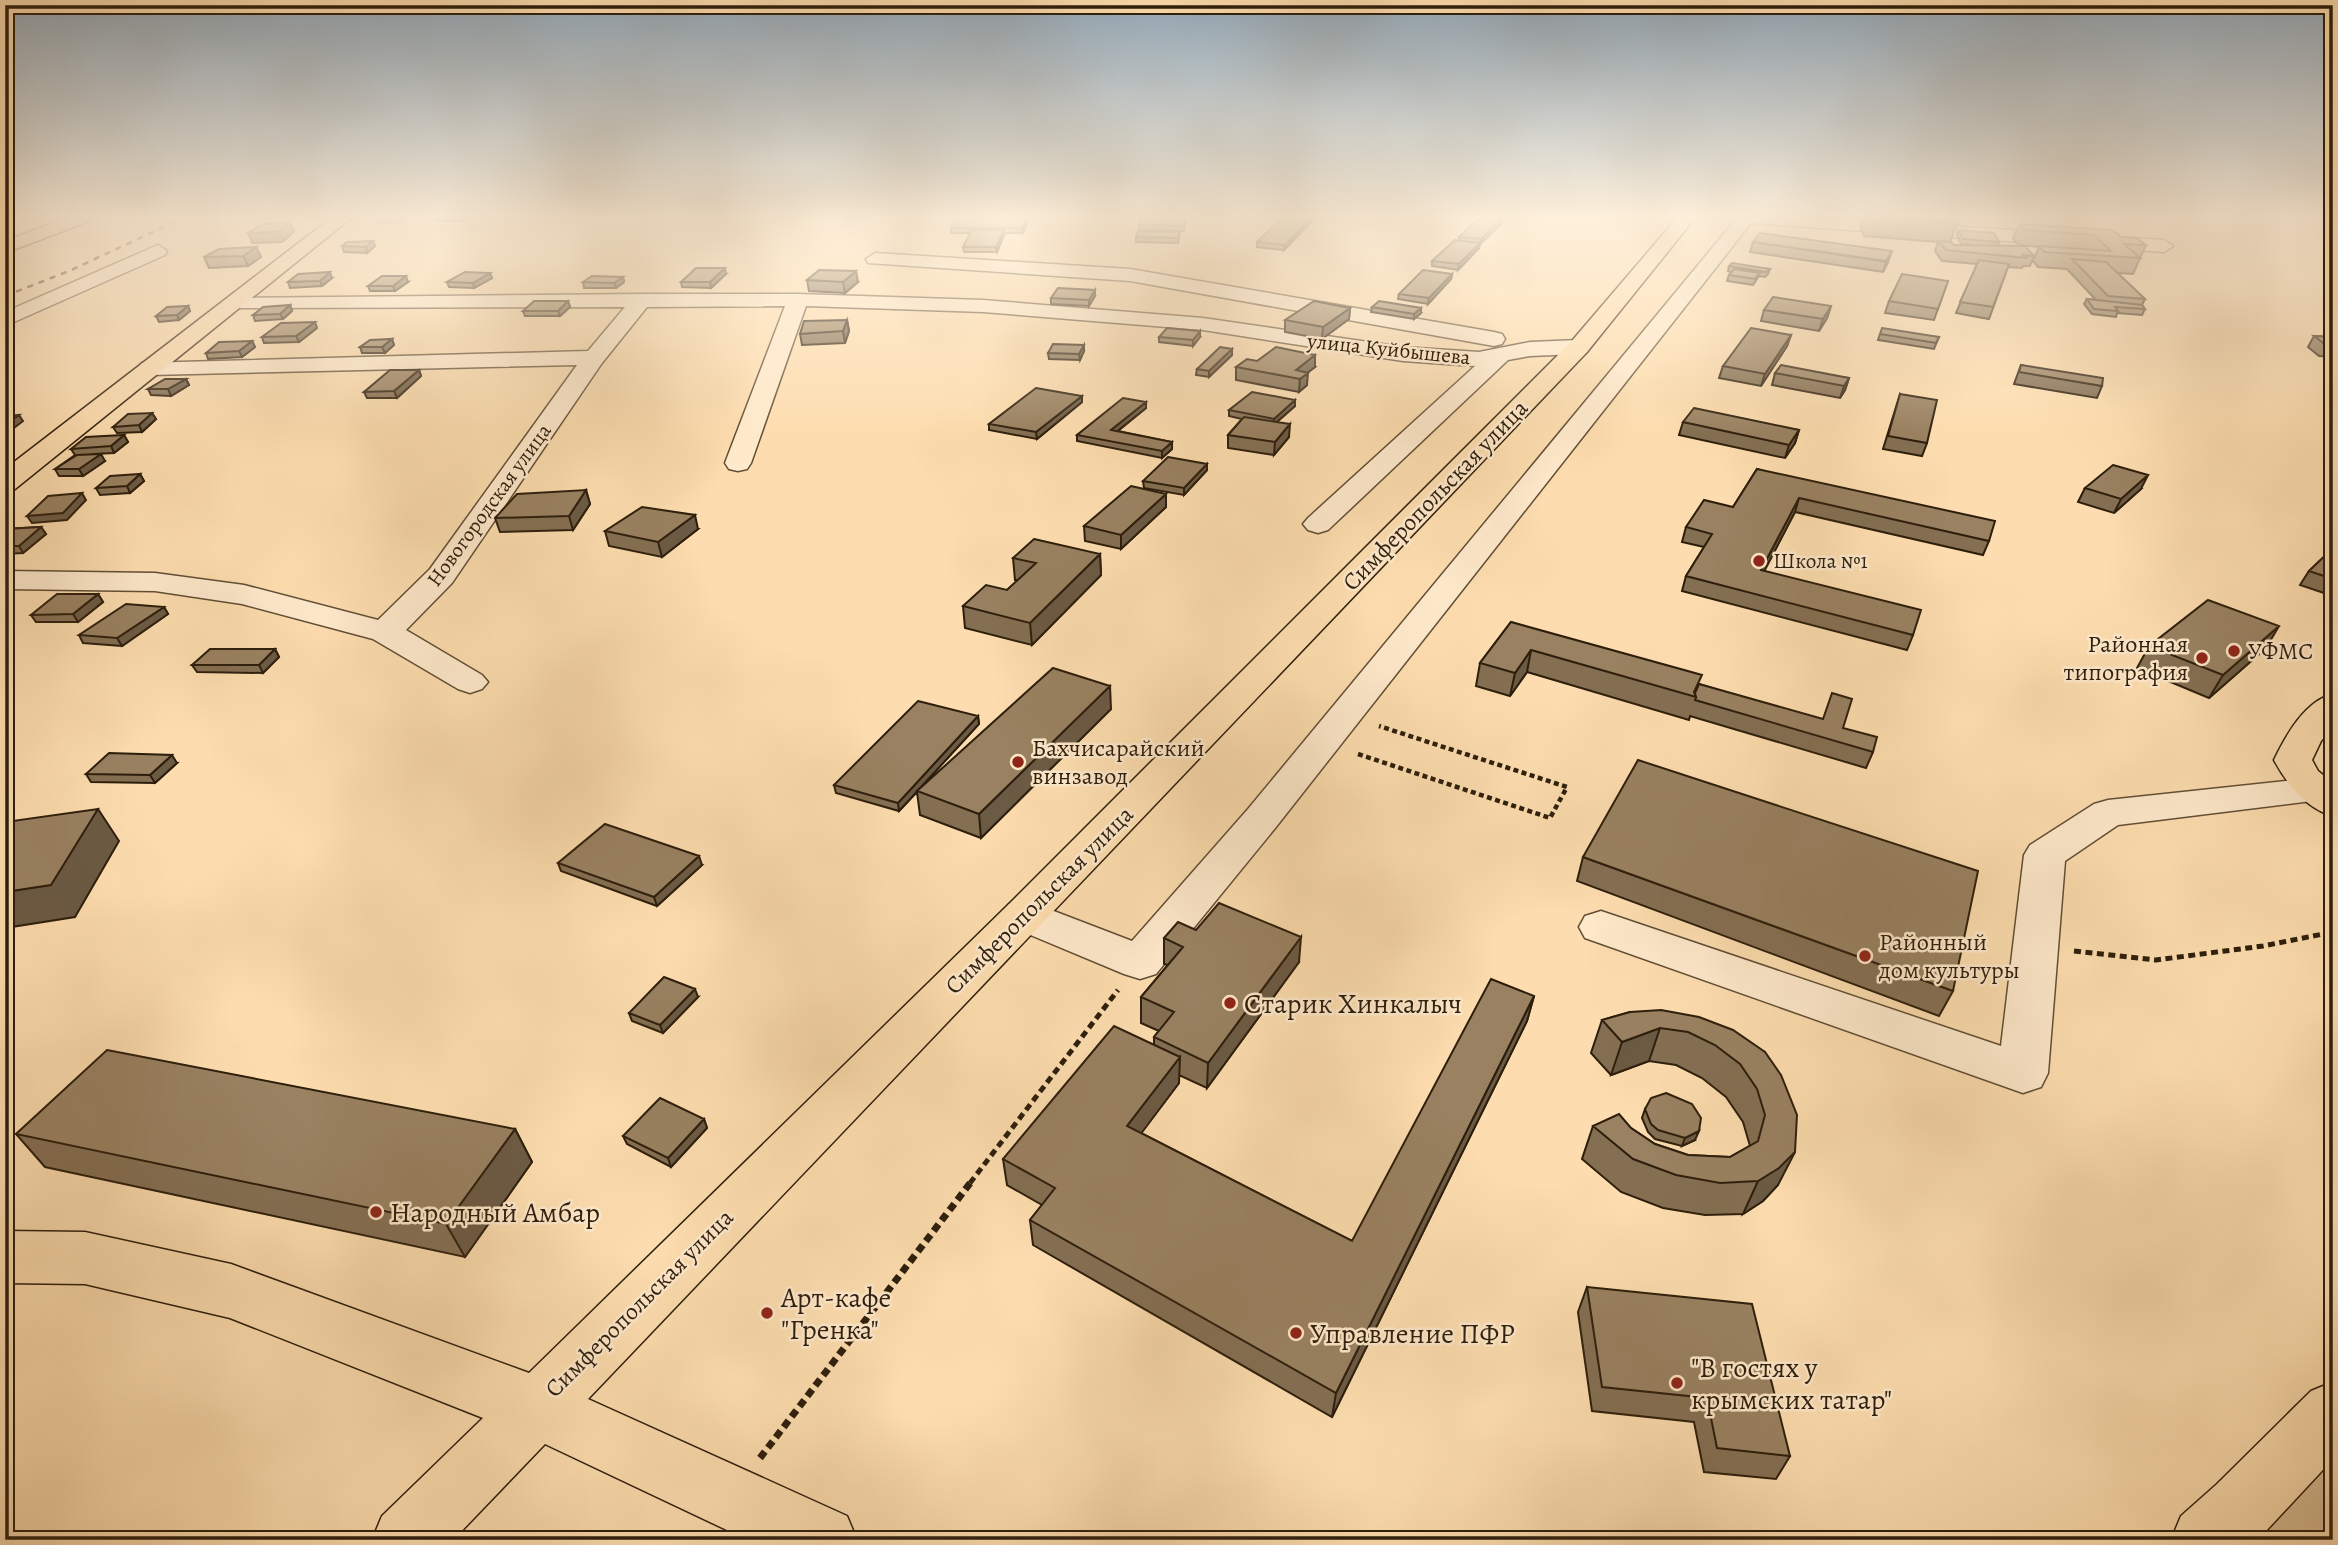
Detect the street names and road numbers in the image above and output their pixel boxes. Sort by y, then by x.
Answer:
street label: улица Куйбышева [1305,326,1472,372]
street label: Симферопольская улица [1335,392,1535,598]
street label: Новогородская улица [420,418,558,592]
street label: Симферопольская улица [938,799,1140,1001]
street label: Симферопольская улица [538,1202,740,1404]

